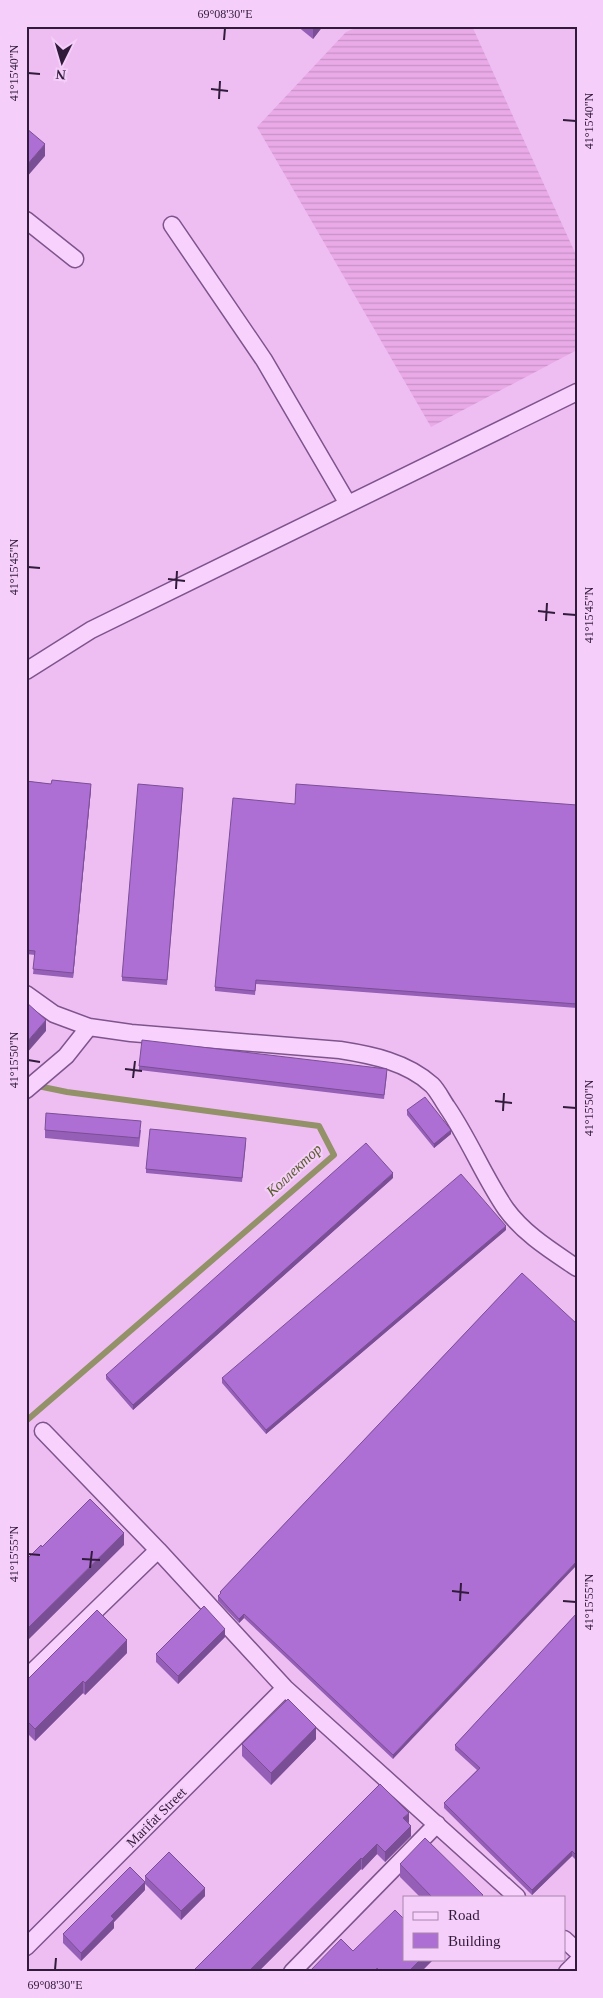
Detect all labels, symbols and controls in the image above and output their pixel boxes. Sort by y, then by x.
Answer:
text: 69°08'30"E [197,7,253,21]
north arrow [38,38,88,88]
text: 41°15'40"N [7,44,21,101]
text: N [55,67,67,82]
text: 41°15'40"N [582,92,596,149]
text: 41°15'45"N [7,538,21,595]
text: 41°15'45"N [582,586,596,643]
text: 41°15'50"N [7,1031,21,1088]
text: 41°15'50"N [582,1079,596,1136]
water label: Коллектор [262,1140,325,1200]
text: 41°15'55"N [7,1525,21,1582]
text: 41°15'55"N [582,1573,596,1630]
street label: Marifat Street [123,1784,189,1850]
legend [403,1896,566,1960]
text: Road [448,1907,480,1923]
text: Building [448,1933,501,1949]
text: 69°08'30"E [27,1978,83,1992]

